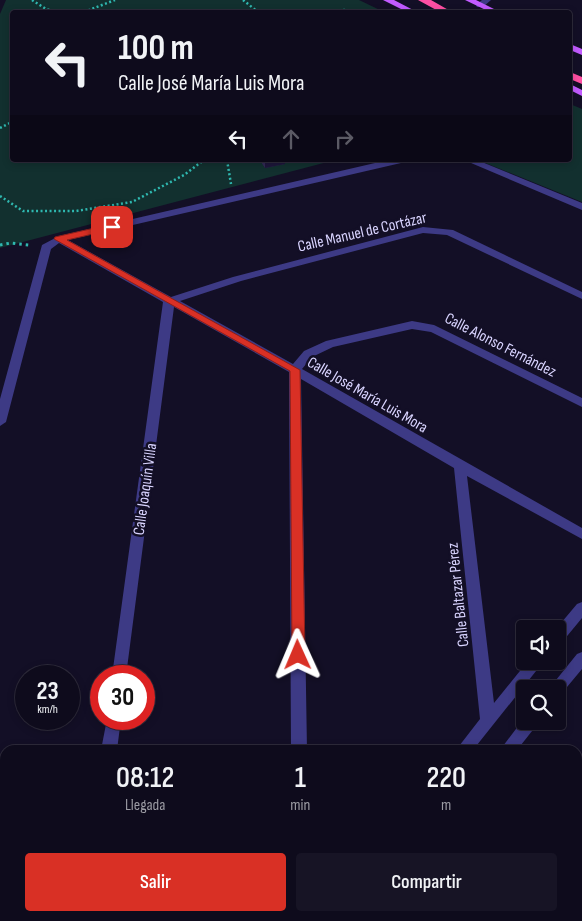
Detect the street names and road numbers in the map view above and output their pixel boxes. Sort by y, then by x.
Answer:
street label: Calle Manuel de Cortázar [296,208,429,257]
street label: Calle Alonso Fernández [441,309,559,382]
street label: Calle José María Luis Mora [304,353,431,437]
street label: Calle Joaquín Villa [130,442,161,536]
street label: Calle Baltazar Pérez [444,542,473,648]

